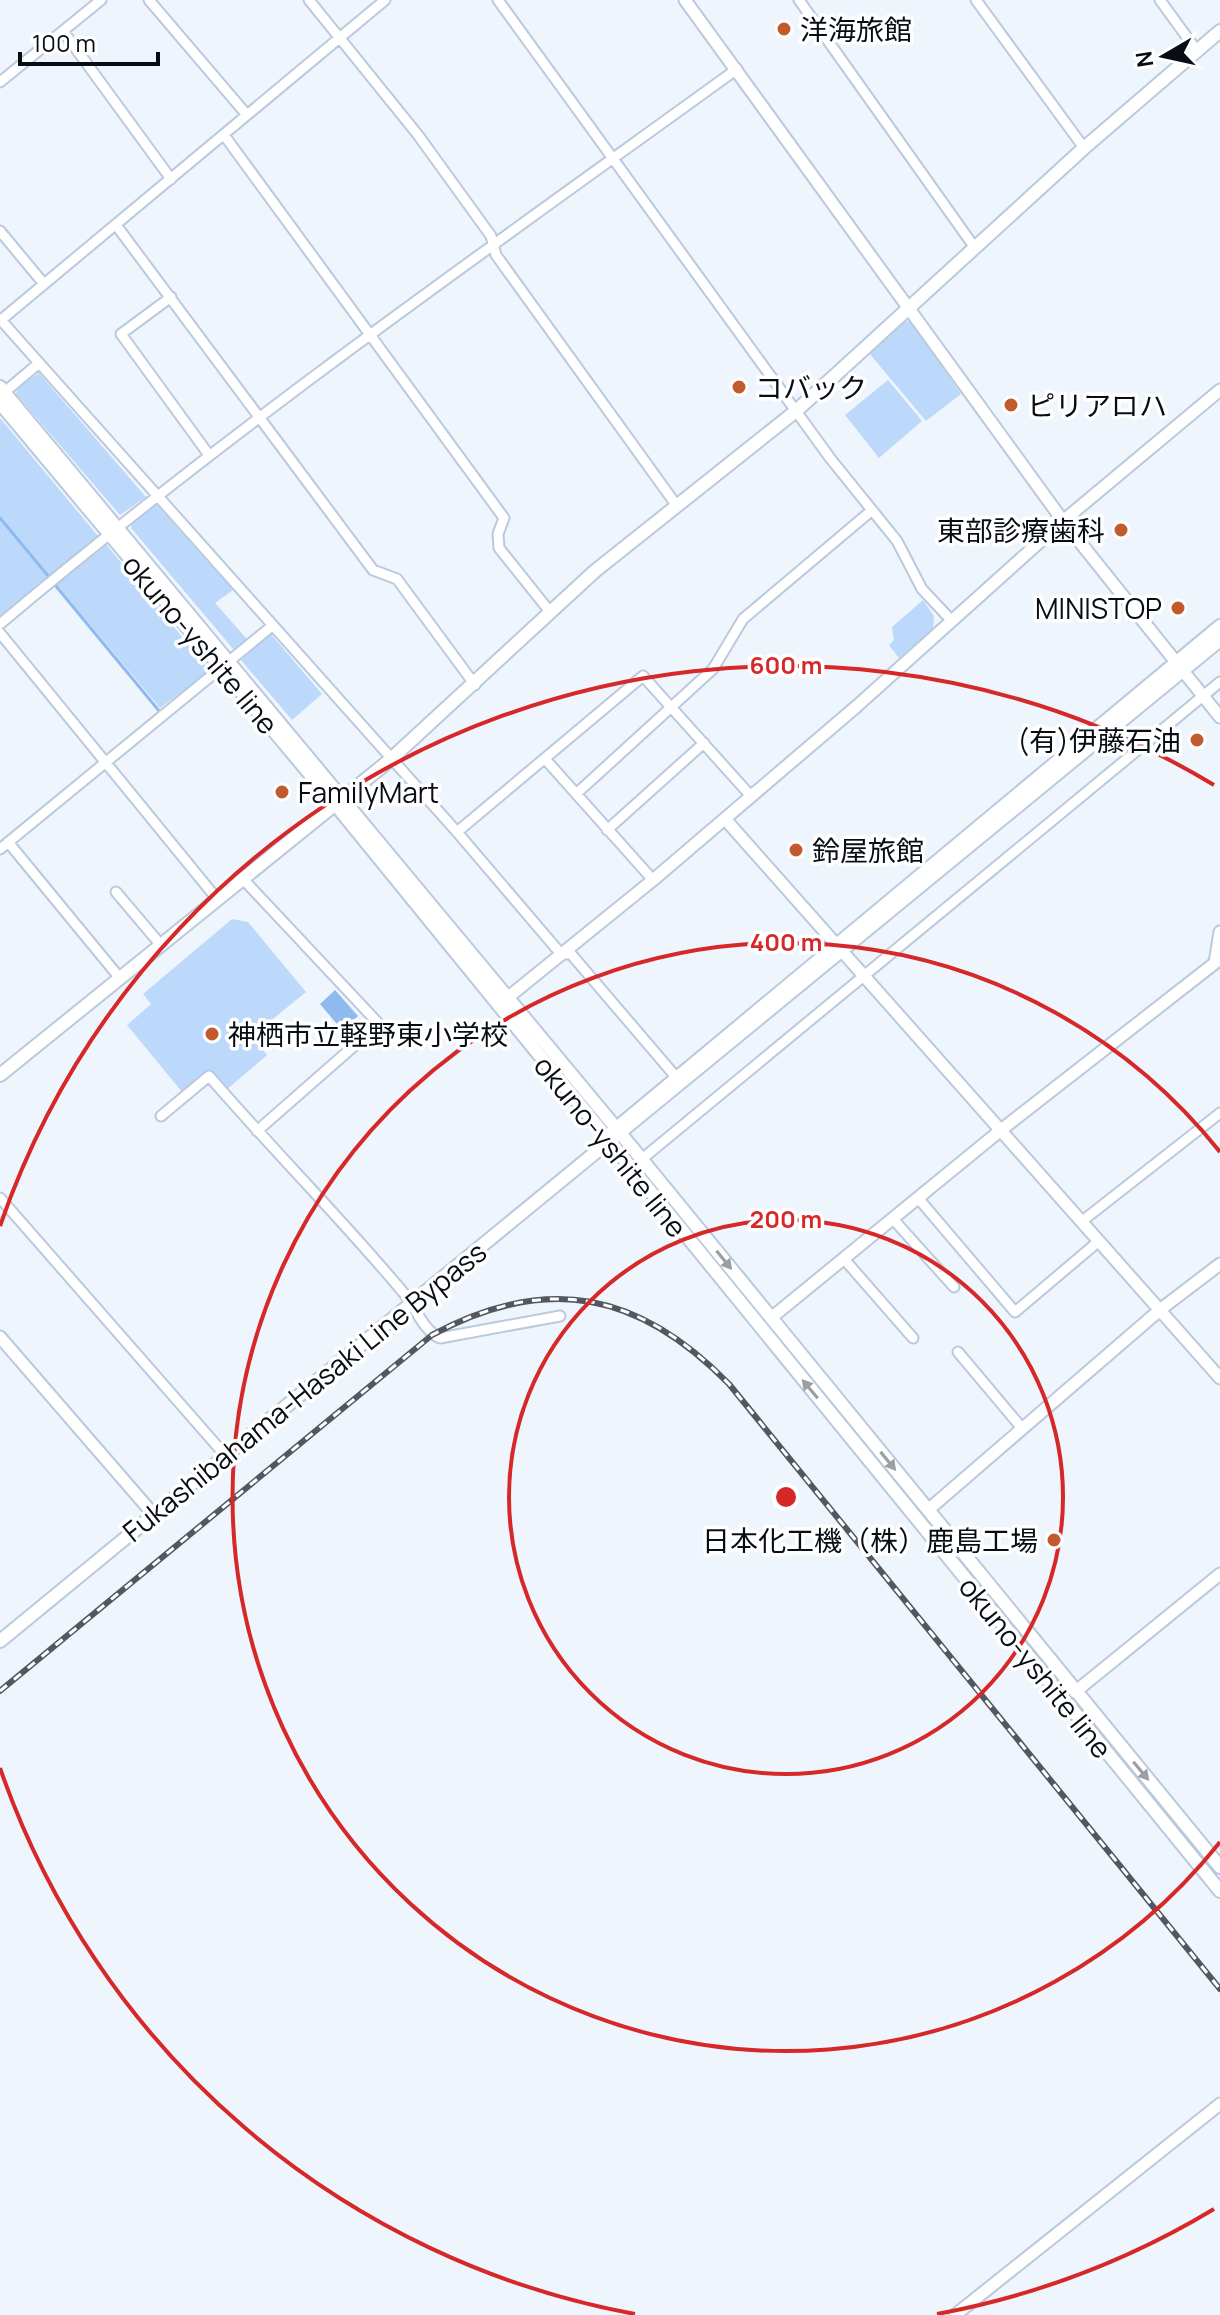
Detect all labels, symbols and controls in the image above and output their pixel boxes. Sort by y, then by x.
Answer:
place label: 洋海旅館 [800,10,912,48]
scale bar [20,16,158,66]
north arrow [1124,16,1204,96]
marker: 洋海旅館 [775,20,793,38]
text: 100 m [32,26,96,59]
text: N [1128,49,1160,69]
place label: コバック [755,368,867,406]
marker: コバック [730,378,748,396]
place label: ピリアロハ [1027,386,1167,424]
marker: ピリアロハ [1002,396,1020,414]
place label: 東部診療歯科 [937,511,1105,549]
marker: 東部診療歯科 [1112,521,1130,539]
street label: okuno-yshite line [115,546,287,742]
place label: MINISTOP [1035,589,1162,627]
marker: MINISTOP [1169,599,1187,617]
text: 600 m [750,648,822,681]
place label: (有)伊藤石油 [1017,721,1181,759]
marker: (有)伊藤石油 [1188,731,1206,749]
place label: FamilyMart [298,773,439,811]
marker: FamilyMart [273,783,291,801]
place label: 鈴屋旅館 [812,831,924,869]
marker: 鈴屋旅館 [787,841,805,859]
text: 400 m [750,925,822,958]
place label: 神栖市立軽野東小学校 [228,1015,508,1053]
marker: 神栖市立軽野東小学校 [203,1025,221,1043]
street label: okuno-yshite line [526,1047,696,1245]
text: 200 m [750,1202,822,1235]
street label: Fukashibahama-Hasaki Line Bypass [114,1232,494,1550]
one-way arrow [715,1249,732,1269]
one-way arrow [802,1380,819,1400]
one-way arrow [879,1451,896,1471]
centre of rings [772,1483,800,1511]
place label: 日本化工機（株）鹿島工場 [702,1521,1038,1559]
marker: 日本化工機（株）鹿島工場 [1045,1531,1063,1549]
street label: okuno-yshite line [951,1568,1121,1766]
one-way arrow [1132,1761,1148,1781]

